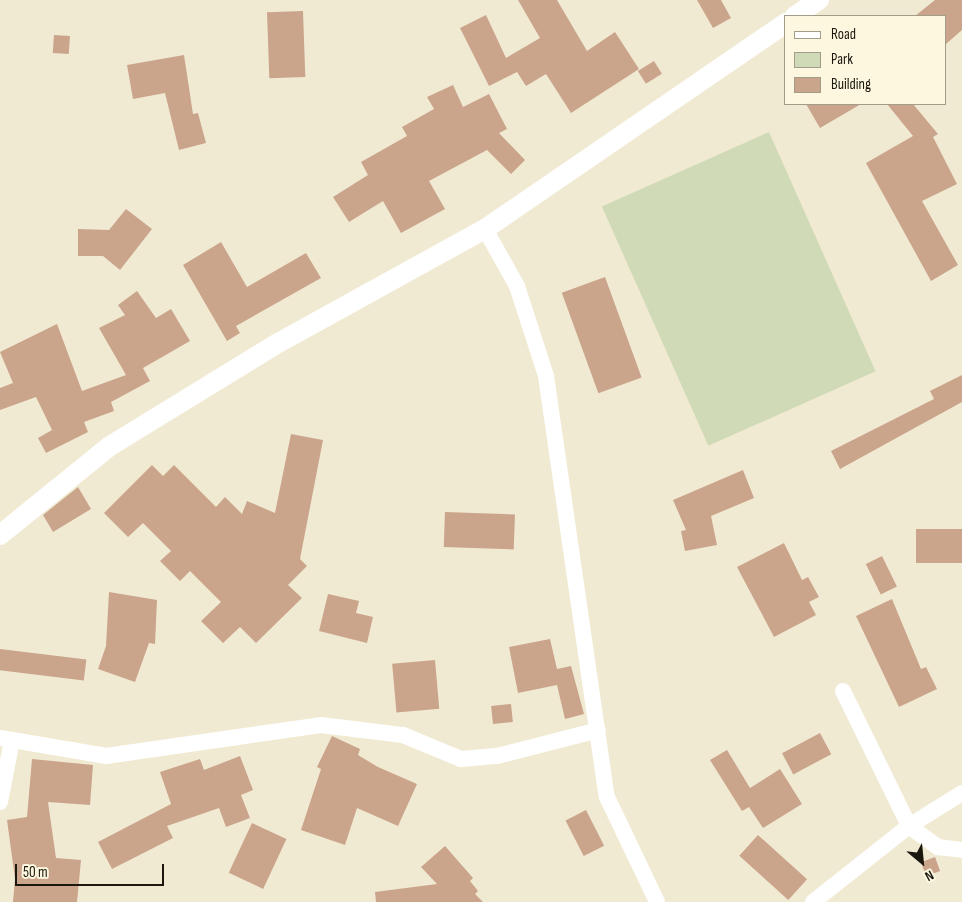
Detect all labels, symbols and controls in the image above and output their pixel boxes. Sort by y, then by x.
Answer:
legend [784,15,947,105]
text: Road [831,25,856,44]
text: Park [831,50,853,69]
text: Building [831,75,871,94]
north arrow [897,837,947,887]
scale bar [18,854,166,886]
text: 50 m [23,863,48,882]
text: N [922,866,937,885]

